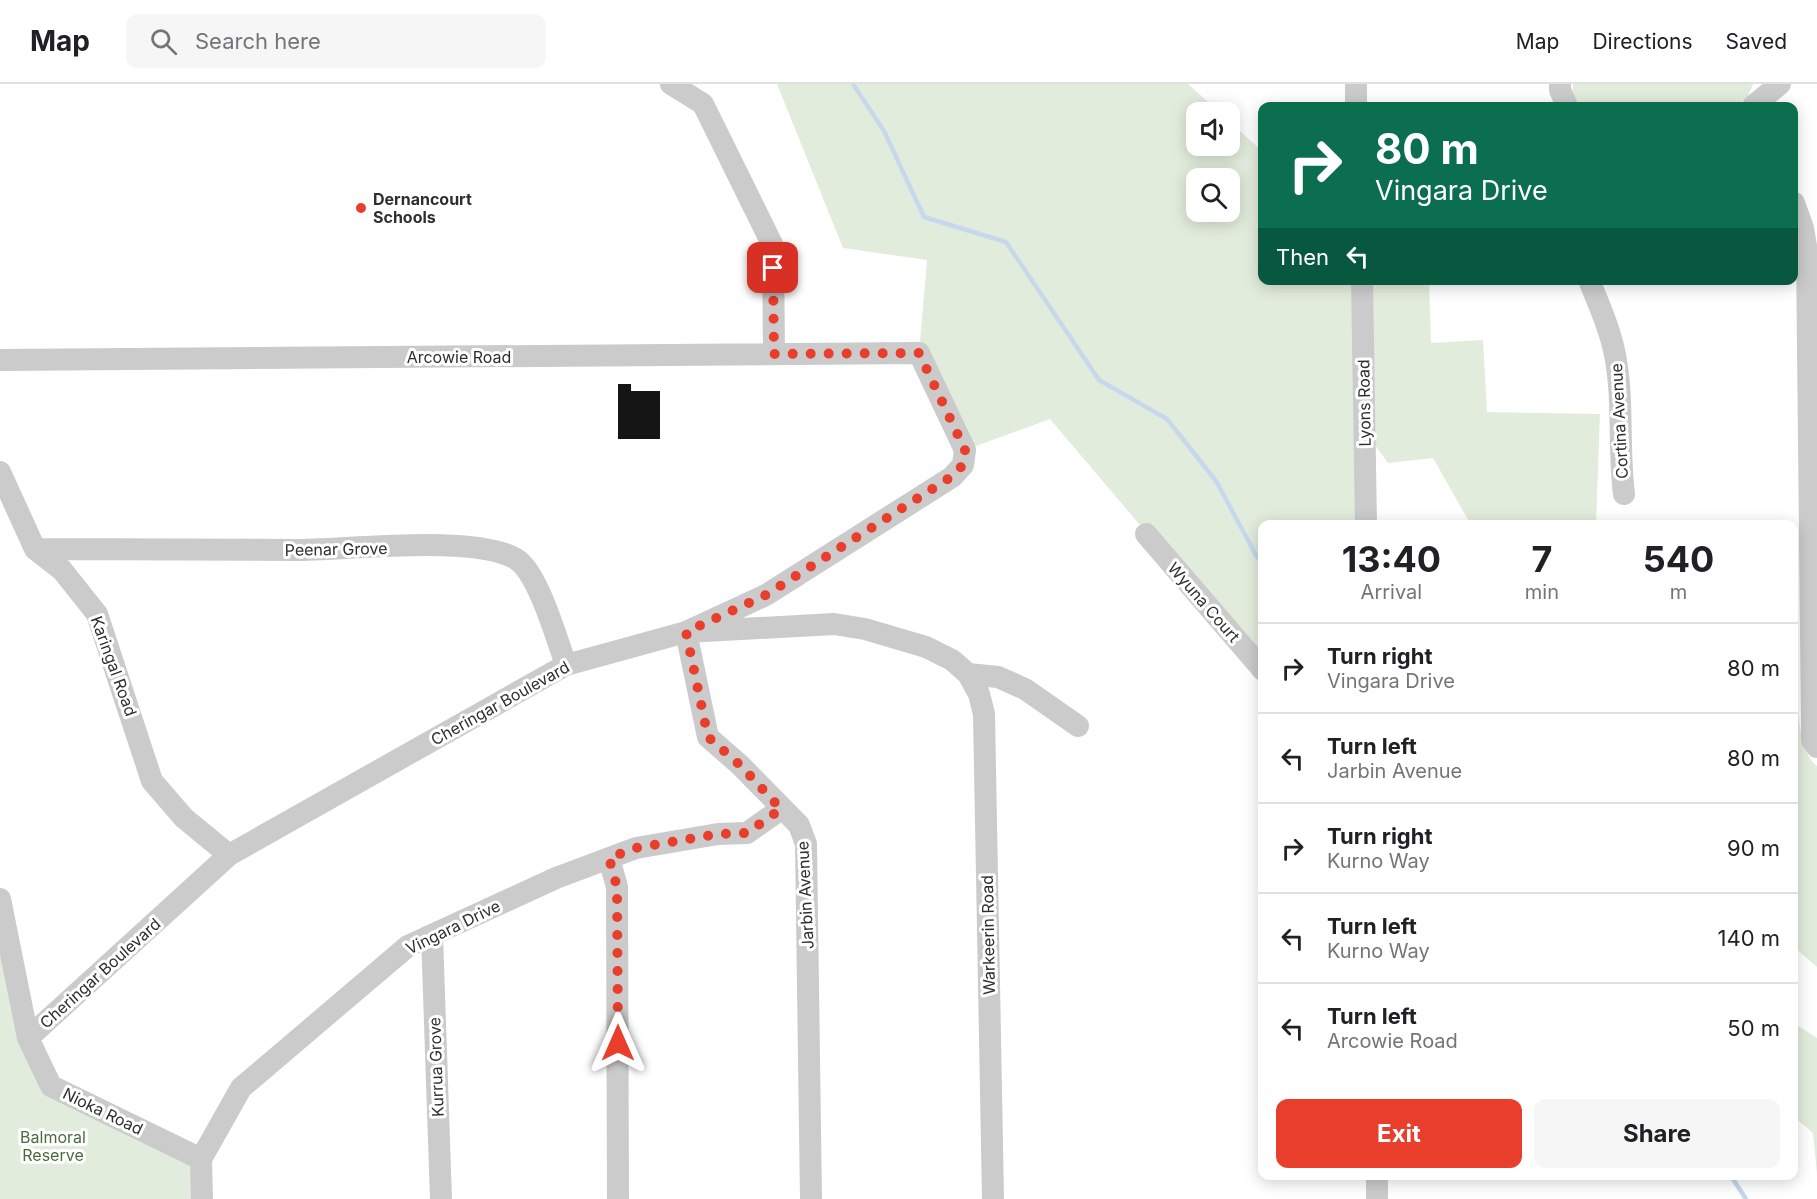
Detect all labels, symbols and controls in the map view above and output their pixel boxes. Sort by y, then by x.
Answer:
search box [126,14,546,68]
text: Map [30,24,90,58]
icon: search [147,25,180,58]
text: Search here [195,28,321,54]
text: Map [1516,29,1559,54]
text: Directions [1592,29,1693,54]
text: Saved [1726,29,1787,54]
map controls [1186,102,1240,222]
button: sound [1186,102,1240,156]
text: 80 m [1375,123,1479,174]
icon: right [1276,126,1354,204]
button: search [1186,168,1240,222]
text: Vingara Drive [1375,174,1548,207]
place label: Dernancourt Schools [373,189,472,227]
marker: Dernancourt Schools [354,201,368,215]
icon: left [1341,240,1374,273]
pin [747,242,798,293]
text: Then [1276,244,1329,270]
icon: arrive [756,251,789,284]
street label: Arcowie Road [407,347,511,367]
street label: Lyons Road [1353,359,1375,447]
street label: Cortina Avenue [1606,363,1632,479]
text: 13:40 [1342,537,1441,581]
text: 7 [1531,537,1552,581]
text: 540 [1643,537,1714,581]
street label: Peenar Grove [284,538,388,560]
street label: Wyuna Court [1164,558,1244,646]
text: Arrival [1361,580,1422,604]
text: min [1525,580,1559,604]
text: m [1670,580,1687,604]
street label: Karingal Road [87,613,141,719]
text: Turn right [1327,643,1433,669]
icon: right [1276,652,1309,685]
text: 80 m [1727,655,1780,681]
street label: Cheringar Boulevard [427,657,573,749]
text: Vingara Drive [1327,669,1455,693]
text: Turn left [1327,733,1417,759]
icon: left [1276,742,1309,775]
text: 80 m [1727,745,1780,771]
text: Jarbin Avenue [1327,759,1462,783]
text: Turn right [1327,823,1433,849]
icon: right [1276,832,1309,865]
text: 90 m [1727,835,1780,861]
street label: Jarbin Avenue [792,840,818,950]
text: Kurno Way [1327,849,1430,873]
street label: Warkeerin Road [977,875,999,995]
street label: Vingara Drive [403,896,503,958]
text: Turn left [1327,913,1417,939]
street label: Cheringar Boulevard [36,914,164,1032]
icon: left [1276,922,1309,955]
text: 140 m [1718,925,1780,951]
text: Kurno Way [1327,939,1430,963]
text: Turn left [1327,1003,1417,1029]
position arrow [586,1011,650,1075]
icon: left [1276,1012,1309,1045]
text: 50 m [1727,1015,1780,1041]
street label: Kurrua Grove [424,1017,448,1117]
text: Arcowie Road [1327,1029,1458,1053]
street label: Nioka Road [60,1083,146,1139]
button: Exit [1276,1099,1522,1168]
button: Share [1534,1099,1780,1168]
park label: Balmoral Reserve [20,1127,86,1165]

